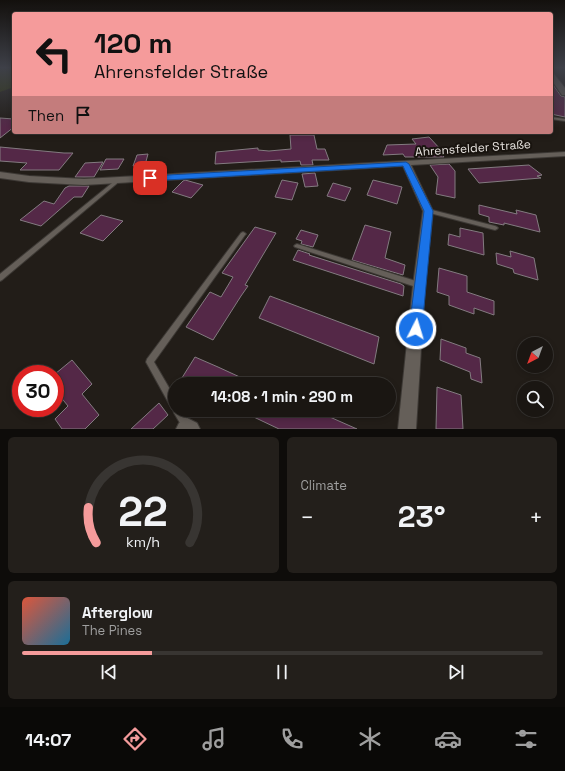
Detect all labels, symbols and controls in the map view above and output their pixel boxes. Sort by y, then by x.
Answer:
text: 120 m [94,25,172,61]
icon: left [28,28,80,80]
text: Ahrensfelder Straße [94,60,268,83]
icon: arrive [72,104,94,126]
text: Then [28,106,64,125]
street label: Ahrensfelder Straße [415,136,531,160]
pin [133,161,167,195]
icon: arrive [139,167,161,189]
position arrow [395,308,437,350]
north arrow [517,337,553,373]
map controls [517,337,553,417]
speed limit sign: 30 [12,365,64,417]
button: search [517,381,553,417]
text: 14:08 · 1 min · 290 m [211,387,353,406]
text: Climate [301,477,347,494]
text: 22 [119,485,168,538]
text: 23° [398,497,446,536]
text: − [301,503,314,531]
text: + [529,503,543,531]
text: km/h [126,533,160,551]
text: Afterglow [82,603,153,622]
text: The Pines [82,622,142,639]
icon: previous [98,661,120,683]
icon: pause [271,661,293,683]
icon: next [445,661,467,683]
icon: directions [121,725,149,753]
icon: music [200,725,228,753]
icon: phone [278,725,306,753]
icon: climate [356,725,384,753]
icon: car [434,725,462,753]
icon: filters [512,725,540,753]
text: 14:07 [25,728,71,751]

